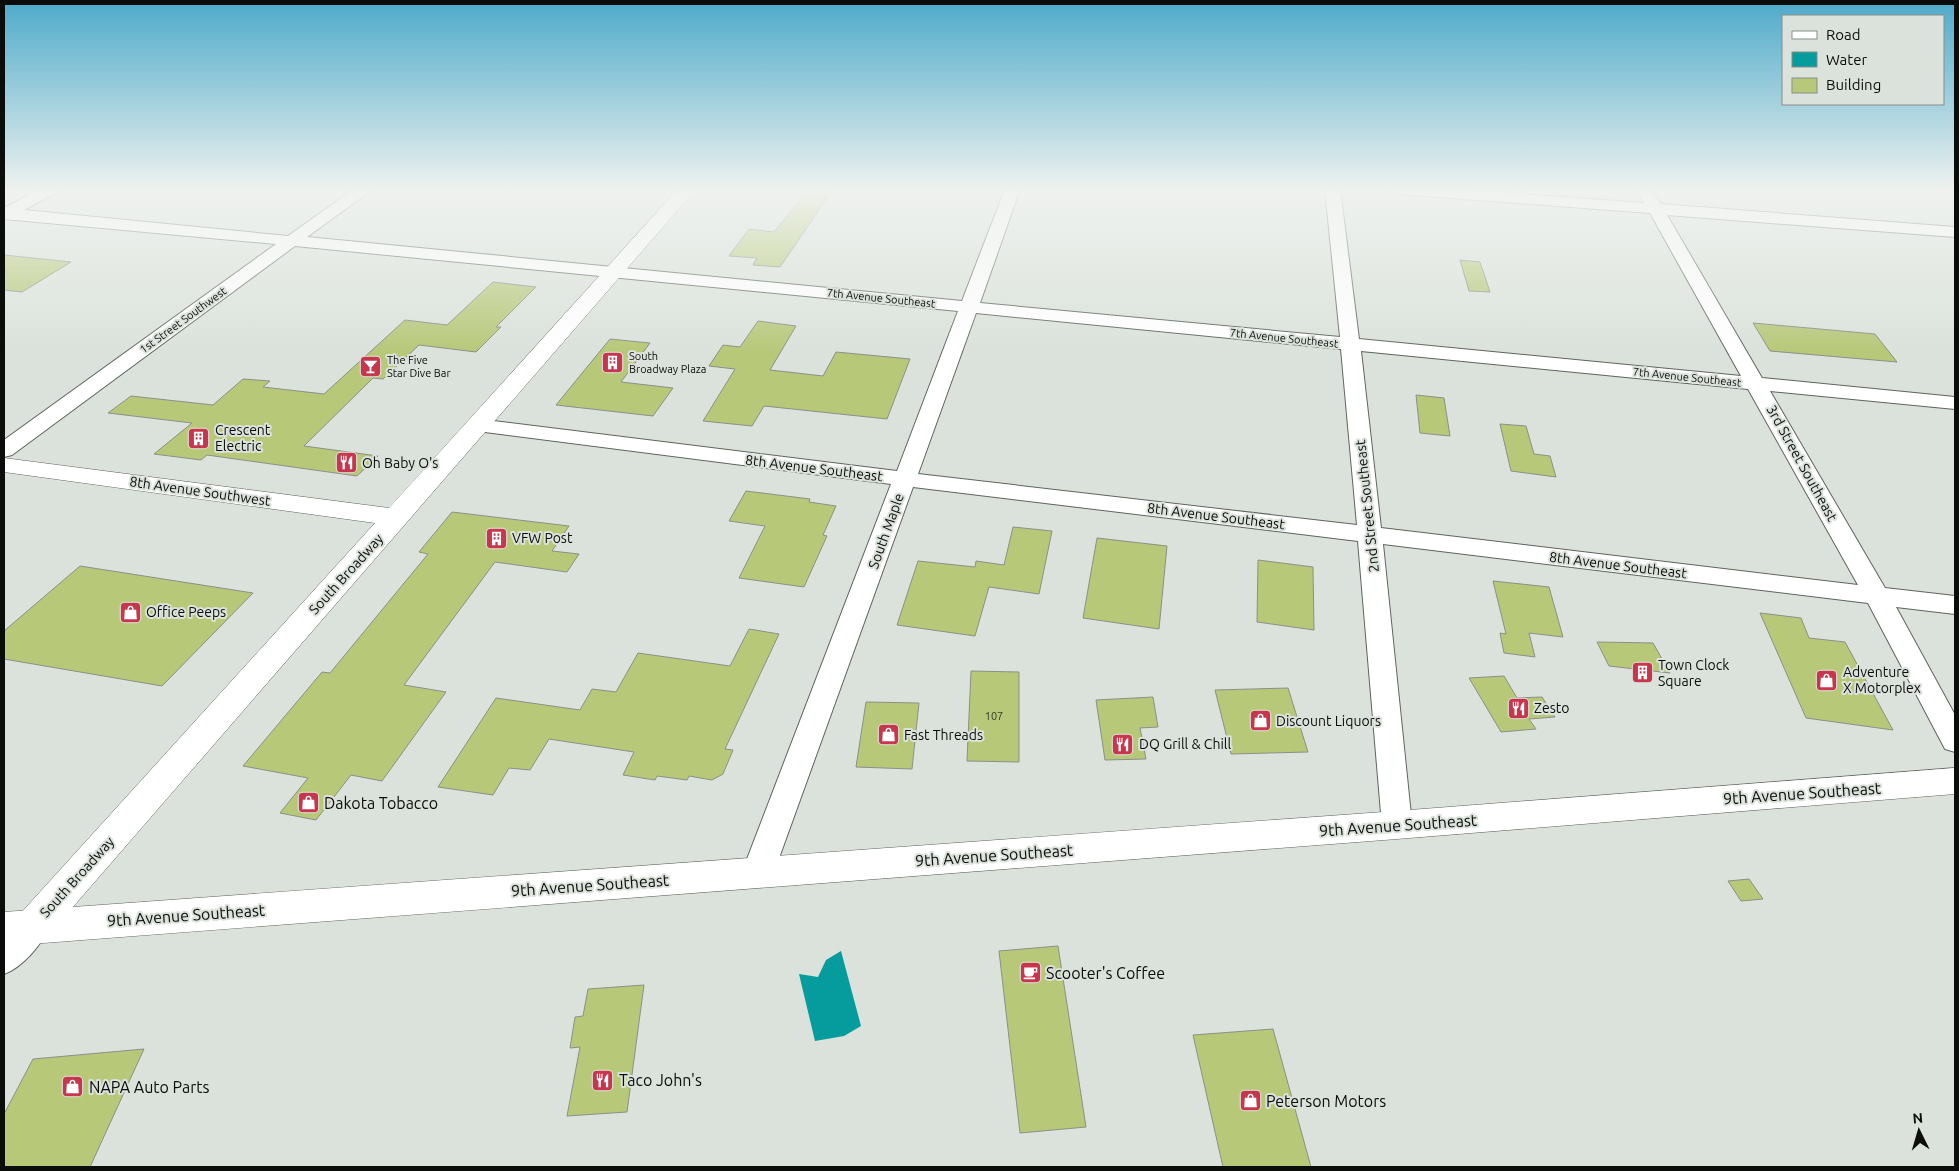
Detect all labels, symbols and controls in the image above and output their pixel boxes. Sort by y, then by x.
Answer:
legend [1782,15,1944,105]
text: Road [1826,26,1861,43]
text: Water [1826,51,1867,68]
text: Building [1826,76,1881,93]
street label: 1st Street Southwest [137,284,229,355]
street label: 7th Avenue Southeast [826,286,936,310]
street label: 7th Avenue Southeast [1229,326,1339,350]
building icon: South Broadway Plaza [601,350,625,374]
place label: South Broadway Plaza [629,350,706,375]
bar icon: The Five Star Dive Bar [359,354,383,378]
place label: The Five Star Dive Bar [387,354,451,379]
street label: 7th Avenue Southeast [1632,365,1742,389]
street label: 3rd Street Southeast [1763,402,1841,524]
place label: Crescent Electric [215,422,271,454]
building icon: Crescent Electric [187,426,211,450]
street label: 2nd Street Southeast [1352,438,1382,573]
restaurant icon: Oh Baby O's [334,451,358,475]
street label: 8th Avenue Southeast [744,452,884,484]
place label: Oh Baby O's [362,455,438,471]
street label: 8th Avenue Southwest [129,473,272,509]
street label: South Maple [865,491,907,571]
street label: 8th Avenue Southeast [1146,500,1286,532]
building icon: VFW Post [484,526,508,550]
street label: South Broadway [306,530,386,618]
place label: VFW Post [512,530,573,546]
street label: 8th Avenue Southeast [1548,549,1688,581]
shop icon: Office Peeps [118,600,142,624]
place label: Office Peeps [146,604,226,620]
place label: Town Clock Square [1658,657,1729,689]
building icon: Town Clock Square [1630,661,1654,685]
place label: Adventure X Motorplex [1843,664,1921,696]
shop icon: Adventure X Motorplex [1815,668,1839,692]
restaurant icon: Zesto [1506,696,1530,720]
place label: Zesto [1534,700,1569,716]
shop icon: Discount Liquors [1248,709,1272,733]
house number: 107 [985,710,1003,722]
place label: Discount Liquors [1276,713,1381,729]
shop icon: Fast Threads [876,723,900,747]
place label: Fast Threads [904,727,983,743]
restaurant icon: DQ Grill & Chill [1111,732,1135,756]
place label: DQ Grill & Chill [1139,736,1231,752]
street label: 9th Avenue Southeast [1722,778,1882,807]
shop icon: Dakota Tobacco [296,791,320,815]
place label: Dakota Tobacco [324,794,438,812]
street label: 9th Avenue Southeast [1318,810,1478,839]
street label: South Broadway [37,833,117,921]
street label: 9th Avenue Southeast [914,840,1074,869]
street label: 9th Avenue Southeast [510,870,670,899]
street label: 9th Avenue Southeast [106,900,266,929]
cafe icon: Scooter's Coffee [1018,961,1042,985]
place label: Scooter's Coffee [1046,964,1165,982]
restaurant icon: Taco John's [591,1068,615,1092]
place label: Taco John's [619,1071,702,1089]
shop icon: NAPA Auto Parts [61,1075,85,1099]
place label: NAPA Auto Parts [89,1078,210,1096]
shop icon: Peterson Motors [1238,1089,1262,1113]
place label: Peterson Motors [1266,1092,1386,1110]
north arrow [1894,1106,1944,1156]
text: N [1912,1110,1924,1126]

